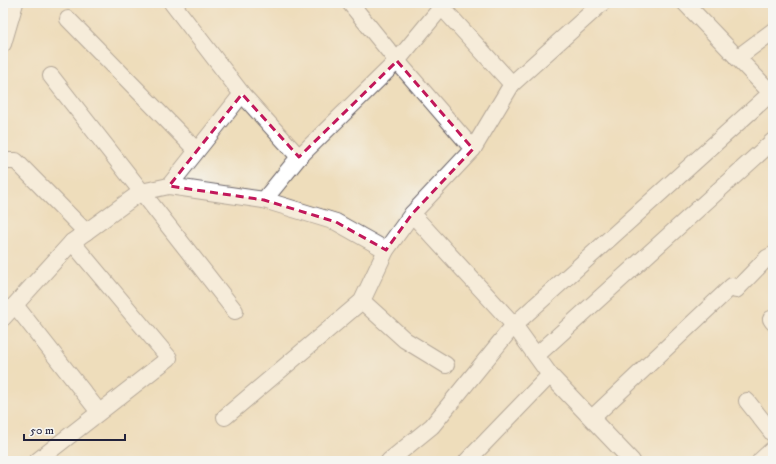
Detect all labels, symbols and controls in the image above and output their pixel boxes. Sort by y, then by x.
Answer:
scale bar [24,416,125,442]
text: 50 m [30,423,54,438]

